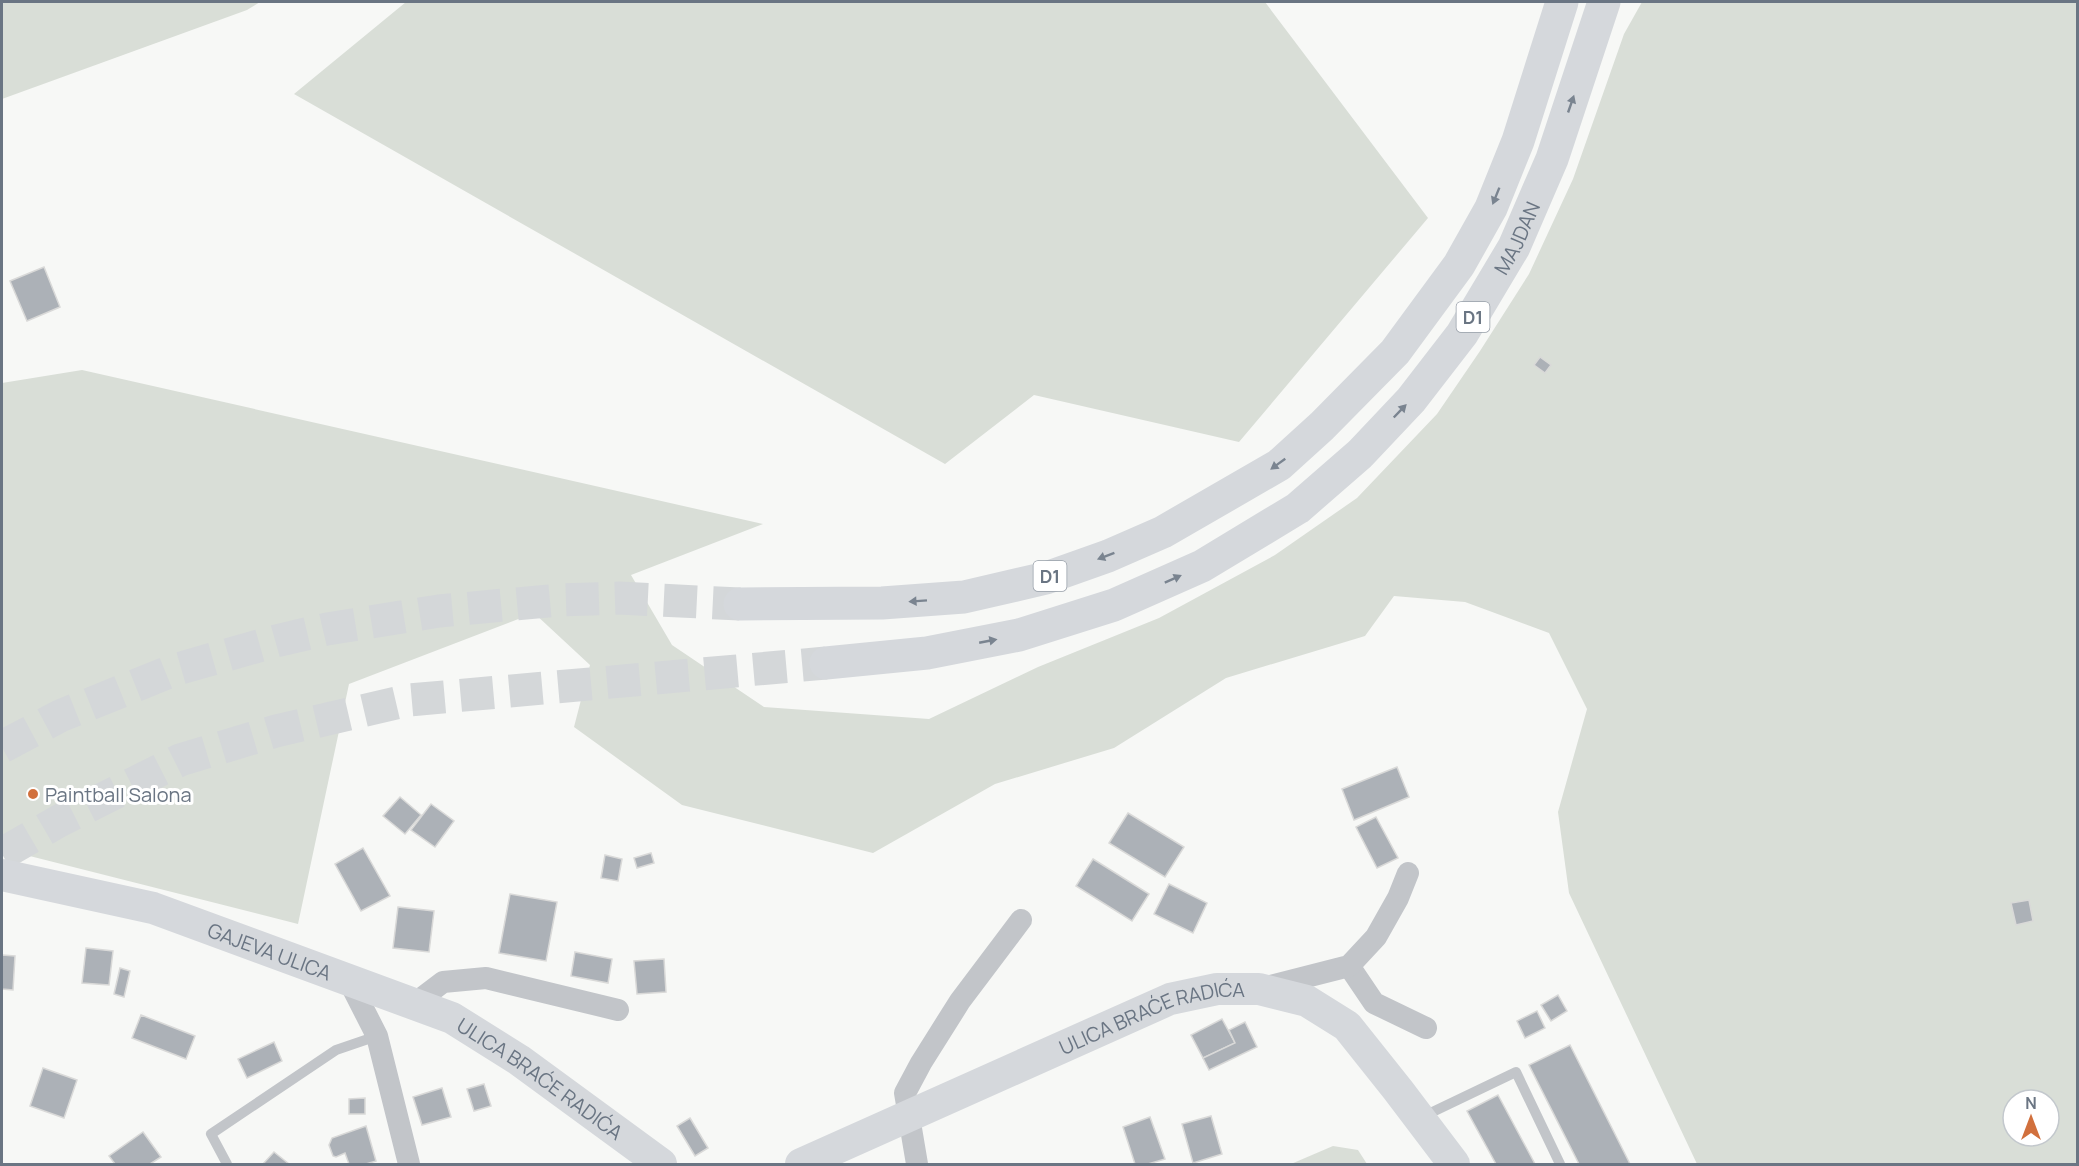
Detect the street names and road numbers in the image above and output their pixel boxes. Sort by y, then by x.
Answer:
street label: MAJDAN [1487,197,1546,279]
road number: D1 [1456,302,1490,332]
road number: D1 [1034,561,1066,591]
street label: GAJEVA ULICA [204,916,336,986]
street label: ULICA BRAĆE RADIĆA [1055,976,1245,1060]
street label: ULICA BRAĆE RADIĆA [452,1011,629,1146]

